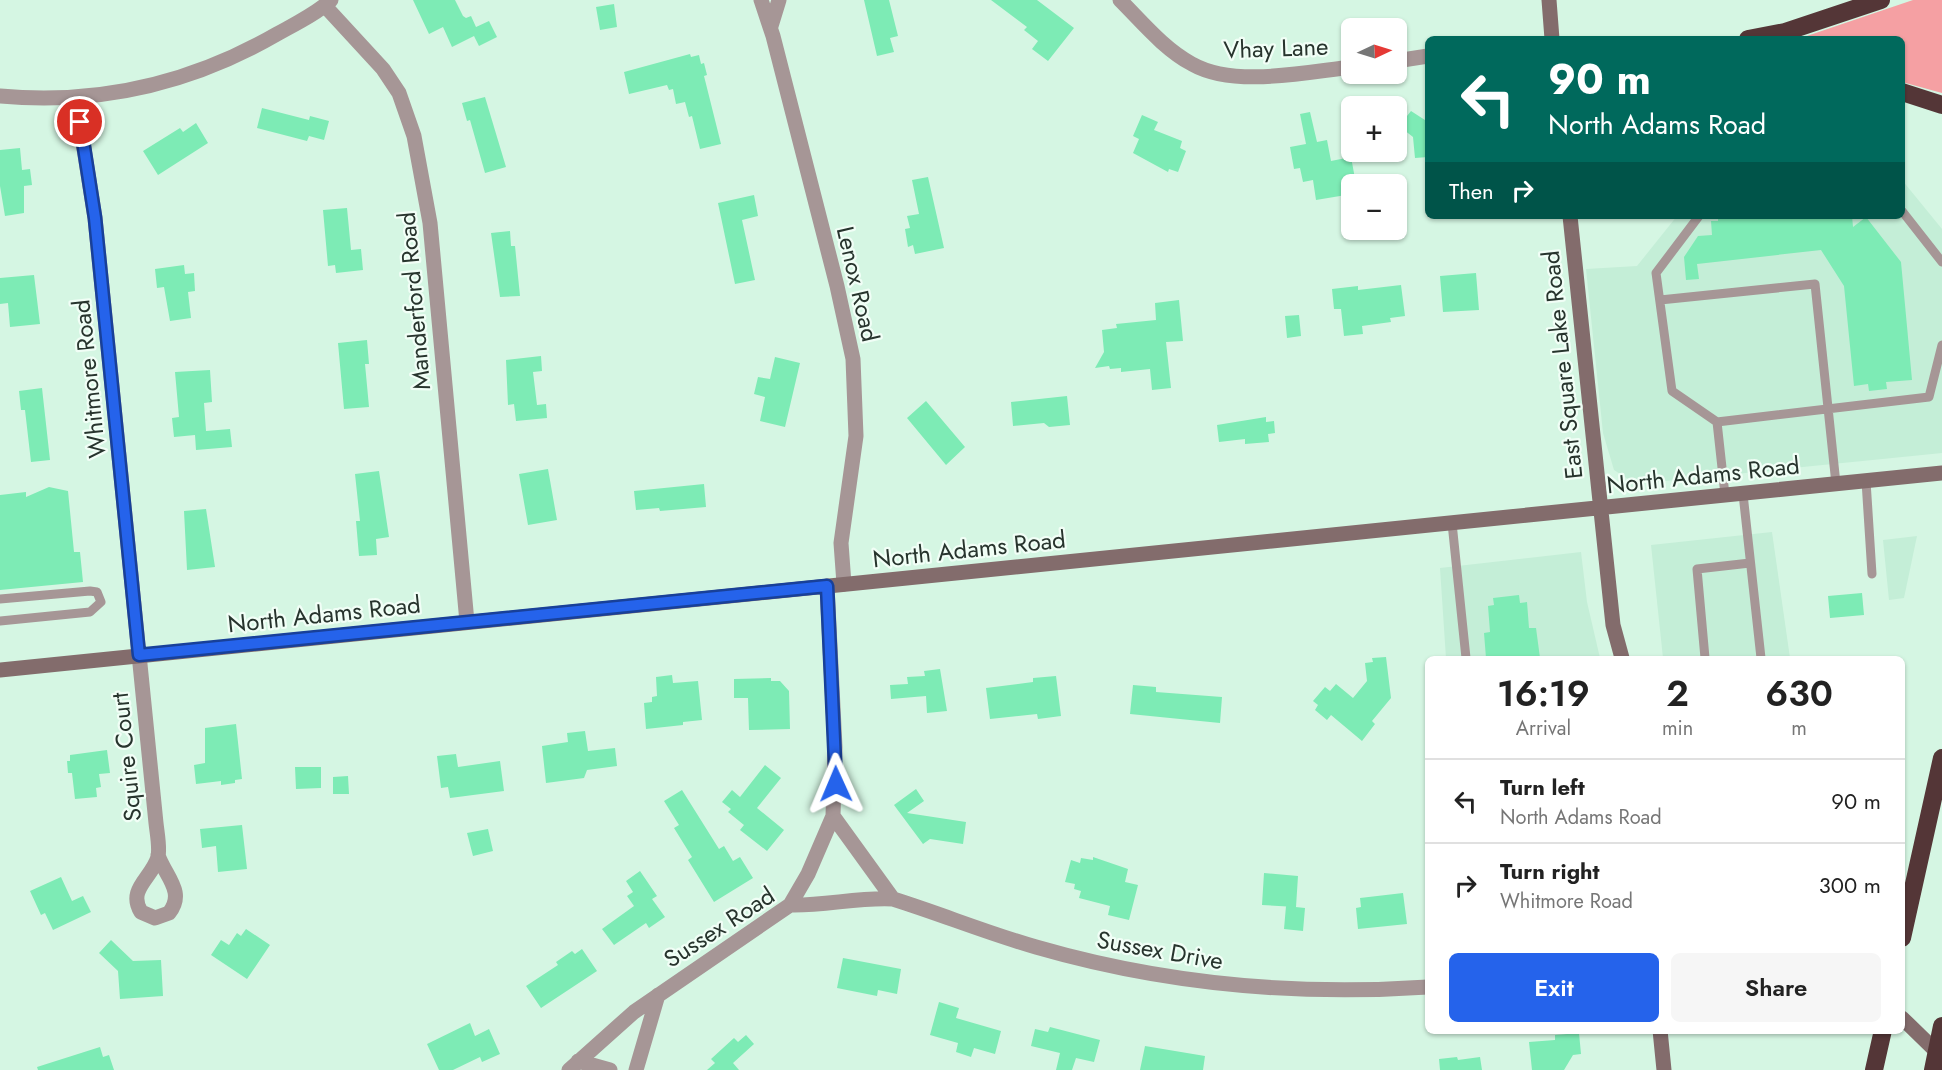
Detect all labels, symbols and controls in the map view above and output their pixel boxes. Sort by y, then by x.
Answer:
north arrow [1341,18,1407,84]
map controls [1341,18,1407,240]
street label: Vhay Lane [1223,29,1329,67]
text: 90 m [1548,49,1651,110]
icon: left [1449,60,1527,138]
pin [54,96,105,147]
button: + [1341,96,1407,162]
icon: arrive [63,105,96,138]
text: North Adams Road [1548,105,1766,144]
button: − [1341,174,1407,240]
icon: right [1506,174,1539,207]
text: Then [1449,175,1494,207]
street label: Manderford Road [389,210,439,392]
street label: Lenox Road [828,223,888,345]
street label: East Square Lake Road [1533,249,1591,481]
street label: Whitmore Road [63,298,115,460]
street label: North Adams Road [1605,447,1801,503]
street label: North Adams Road [871,521,1067,577]
street label: North Adams Road [226,586,422,642]
text: 16:19 [1497,667,1590,719]
text: 2 [1666,667,1689,719]
text: 630 [1765,667,1833,719]
street label: Squire Court [102,691,150,823]
text: Arrival [1516,714,1571,743]
text: min [1662,714,1693,743]
text: m [1791,714,1807,743]
position arrow [804,752,868,816]
text: Turn left [1500,771,1585,803]
icon: left [1449,785,1482,818]
text: 90 m [1831,785,1881,817]
text: North Adams Road [1500,803,1662,832]
text: Turn right [1500,855,1600,887]
icon: right [1449,869,1482,902]
text: 300 m [1819,869,1881,901]
street label: Sussex Road [657,878,781,976]
text: Whitmore Road [1500,887,1633,916]
street label: Sussex Drive [1094,922,1226,978]
button: Exit [1449,953,1659,1022]
button: Share [1671,953,1881,1022]

